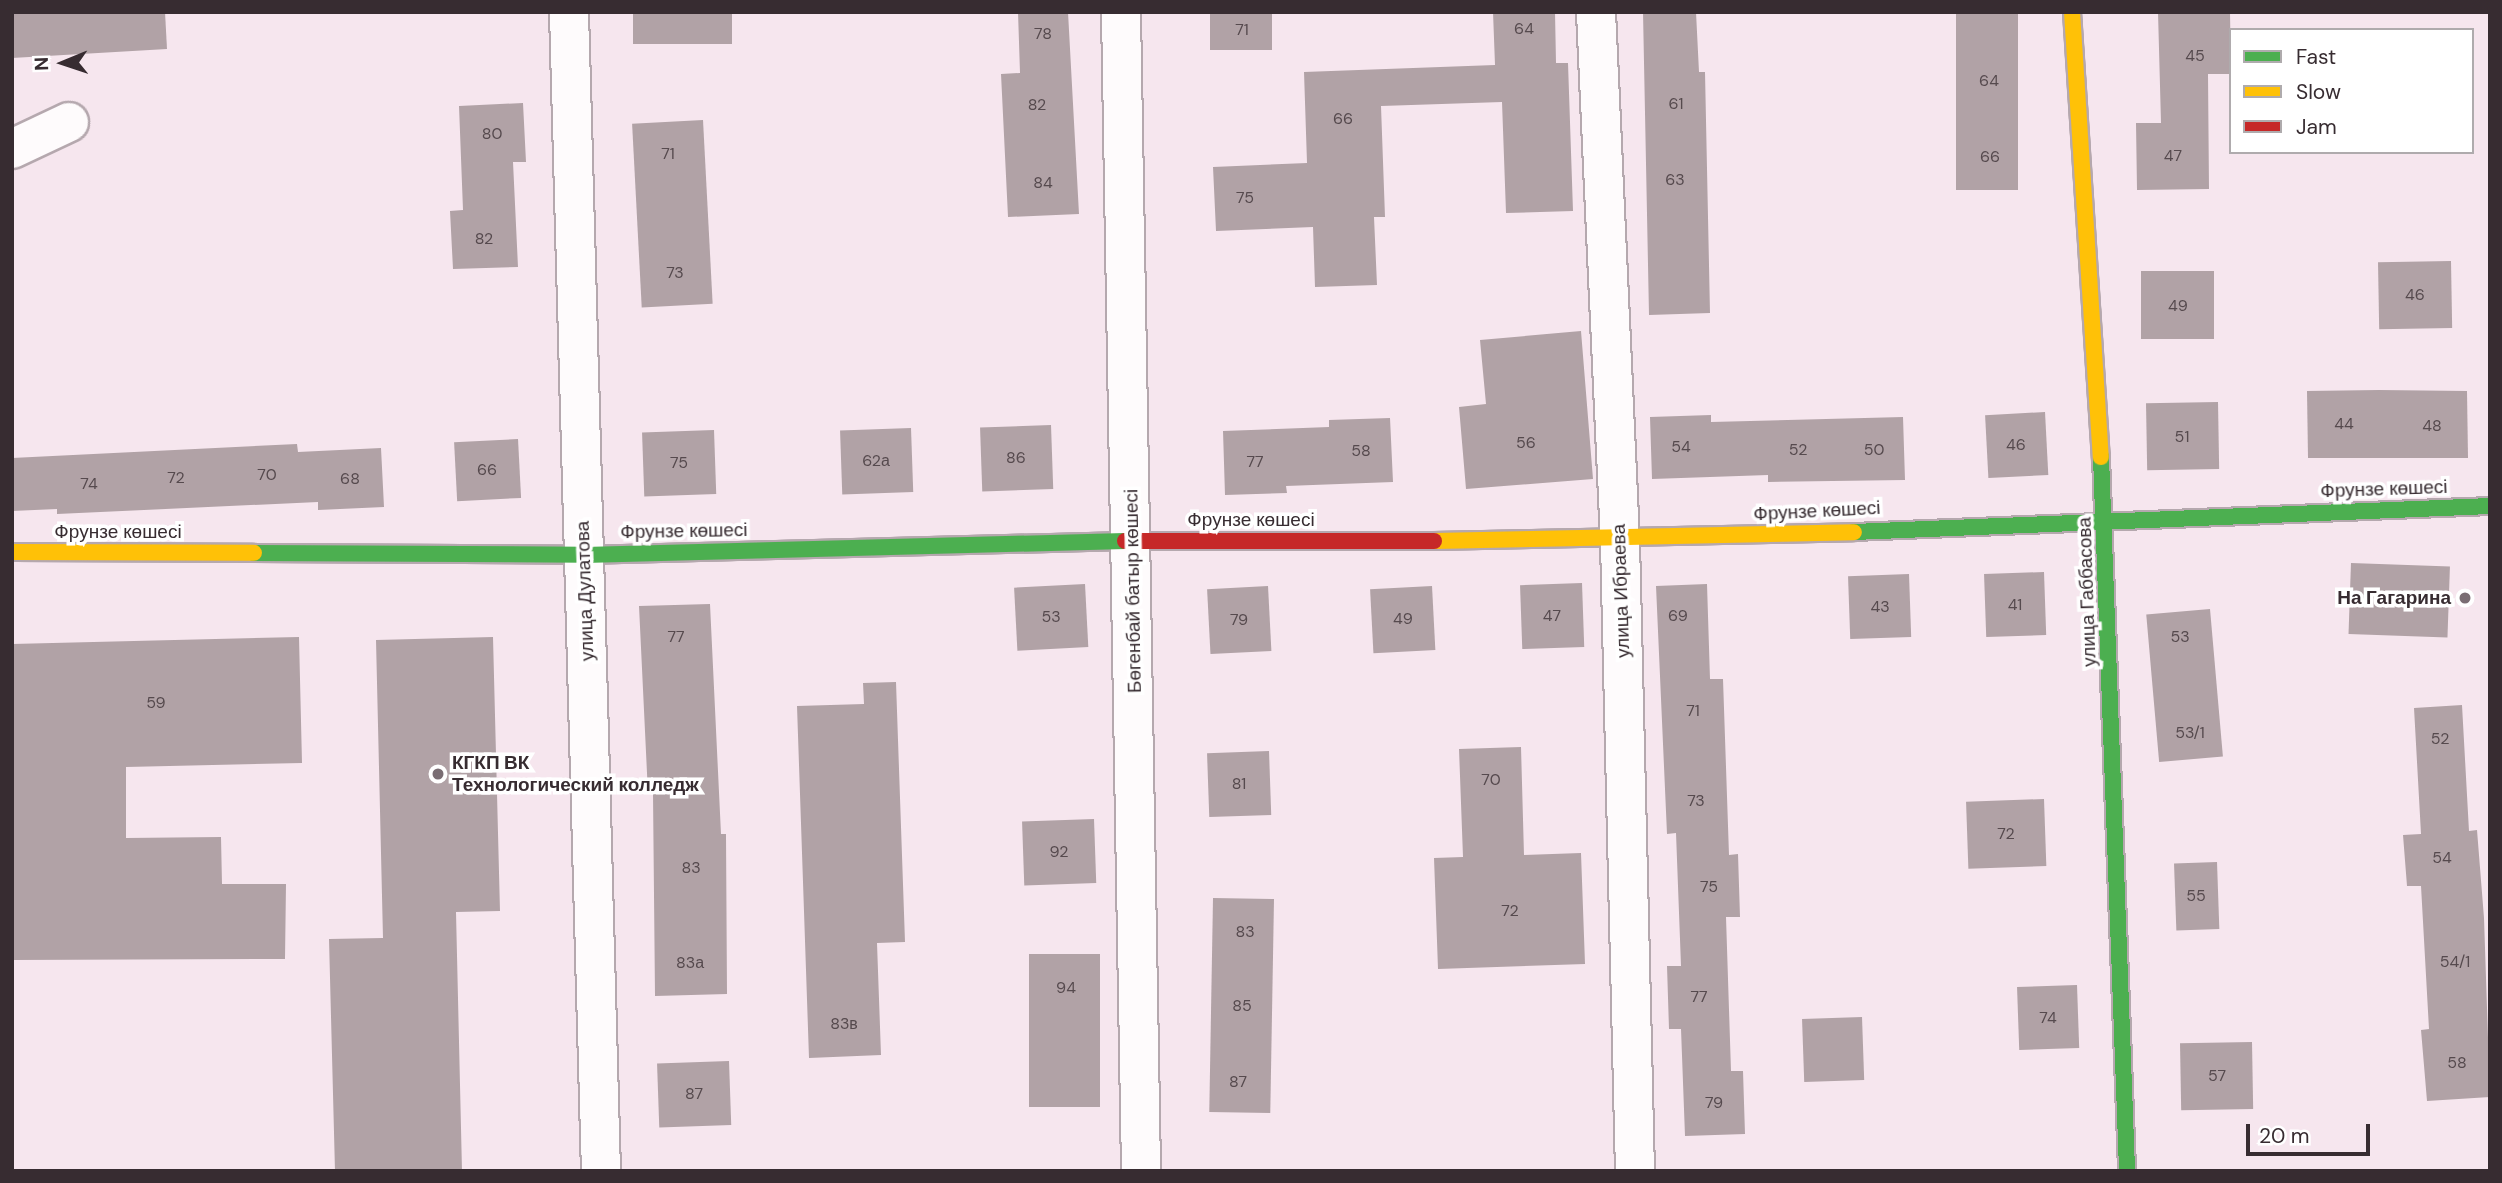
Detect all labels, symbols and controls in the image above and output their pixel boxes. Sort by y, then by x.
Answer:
house number: 64 [1514,19,1534,39]
house number: 71 [1235,20,1249,40]
house number: 78 [1034,24,1052,44]
north arrow [28,28,98,98]
legend [2229,28,2474,154]
text: Fast [2296,43,2336,71]
house number: 45 [2185,46,2205,66]
text: N [29,56,54,71]
house number: 64 [1979,71,1999,91]
text: Slow [2296,78,2341,106]
house number: 61 [1668,94,1684,114]
house number: 82 [1028,95,1046,115]
house number: 66 [1333,109,1353,129]
text: Jam [2296,113,2337,141]
house number: 80 [482,124,502,144]
house number: 71 [661,144,675,164]
house number: 47 [2164,146,2182,166]
house number: 66 [1980,147,2000,167]
house number: 63 [1665,170,1685,190]
house number: 84 [1033,173,1053,193]
house number: 75 [1236,188,1254,208]
house number: 82 [475,229,493,249]
house number: 73 [666,263,684,283]
house number: 46 [2405,285,2425,305]
house number: 49 [2168,296,2188,316]
house number: 44 [2334,414,2354,434]
house number: 48 [2422,416,2442,436]
house number: 51 [2175,427,2189,447]
house number: 56 [1516,433,1536,453]
house number: 46 [2006,435,2026,455]
house number: 54 [1671,437,1691,457]
house number: 52 [1789,440,1807,460]
house number: 50 [1864,440,1884,460]
house number: 58 [1351,441,1371,461]
house number: 86 [1006,448,1026,468]
house number: 62а [862,451,890,471]
house number: 77 [1246,452,1264,472]
house number: 75 [670,453,688,473]
house number: 66 [477,460,497,480]
house number: 70 [257,465,277,485]
house number: 72 [167,468,185,488]
house number: 68 [340,469,360,489]
house number: 74 [80,474,98,494]
street label: Фрунзе көшесі [2320,475,2448,503]
street label: Бөгенбай батыр көшесі [1120,489,1146,693]
street label: Фрунзе көшесі [1753,496,1881,526]
street label: Фрунзе көшесі [1187,509,1315,531]
street label: улица Габбасова [2073,517,2101,667]
street label: Фрунзе көшесі [620,518,748,544]
street label: улица Дулатова [571,520,599,662]
street label: Фрунзе көшесі [54,521,182,543]
street label: улица Ибраева [1607,524,1635,658]
place label: На Гагарина [2337,587,2451,609]
marker: На Гагарина [2457,590,2473,606]
house number: 41 [2008,595,2022,615]
house number: 43 [1870,597,1890,617]
house number: 47 [1543,606,1561,626]
house number: 69 [1668,606,1688,626]
house number: 53 [1041,607,1061,627]
house number: 49 [1393,609,1413,629]
house number: 79 [1230,610,1248,630]
house number: 77 [667,627,685,647]
house number: 53 [2170,627,2190,647]
house number: 59 [146,693,166,713]
house number: 71 [1686,701,1700,721]
house number: 53/1 [2175,723,2205,743]
house number: 52 [2431,729,2449,749]
place label: КГКП ВК Технологический колледж [452,752,699,796]
marker: КГКП ВК Технологический колледж [430,766,446,782]
house number: 70 [1481,770,1501,790]
house number: 81 [1232,774,1246,794]
house number: 73 [1687,791,1705,811]
house number: 72 [1997,824,2015,844]
house number: 92 [1050,842,1068,862]
house number: 54 [2432,848,2452,868]
house number: 83 [681,858,701,878]
house number: 75 [1700,877,1718,897]
house number: 55 [2186,886,2206,906]
house number: 72 [1501,901,1519,921]
house number: 83 [1235,922,1255,942]
house number: 54/1 [2440,952,2470,972]
house number: 83а [676,953,704,973]
house number: 94 [1056,978,1076,998]
house number: 77 [1690,987,1708,1007]
house number: 85 [1232,996,1252,1016]
house number: 74 [2039,1008,2057,1028]
house number: 83в [830,1014,858,1034]
house number: 58 [2447,1053,2467,1073]
house number: 57 [2208,1066,2226,1086]
house number: 87 [1229,1072,1247,1092]
house number: 87 [685,1084,703,1104]
house number: 79 [1705,1093,1723,1113]
scale bar [2250,1110,2374,1154]
text: 20 m [2259,1122,2310,1150]

